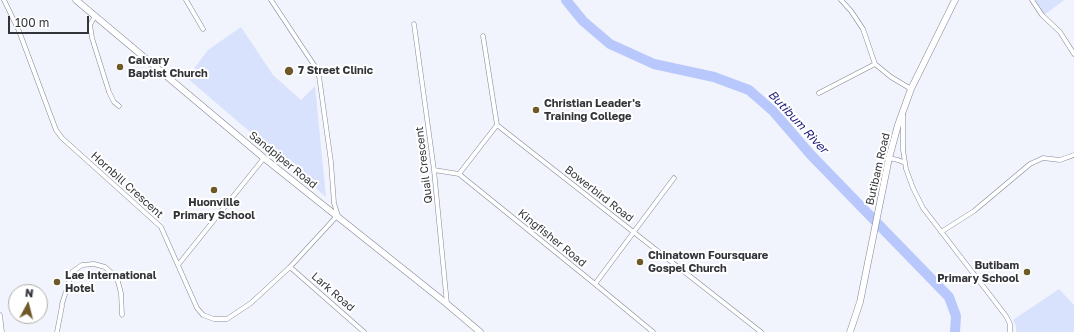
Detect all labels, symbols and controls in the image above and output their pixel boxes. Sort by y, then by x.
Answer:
scale bar [10,8,91,34]
text: 100 m [15,15,49,30]
place label: Calvary Baptist Church [128,54,208,80]
marker: Calvary Baptist Church [115,62,125,72]
place label: 7 Street Clinic [298,64,373,78]
marker: 7 Street Clinic [283,65,295,77]
water label: Butibum River [765,87,831,157]
place label: Christian Leader's Training College [544,97,641,123]
marker: Christian Leader's Training College [531,105,541,115]
street label: Quail Crescent [413,126,435,204]
street label: Sandpiper Road [246,129,320,191]
street label: Butibam Road [863,132,893,206]
street label: Hornbill Crescent [88,149,166,221]
street label: Bowerbird Road [562,163,636,225]
marker: Huonville Primary School [209,185,219,195]
place label: Huonville Primary School [173,196,255,222]
street label: Kingfisher Road [515,206,589,270]
place label: Chinatown Foursquare Gospel Church [648,249,768,275]
marker: Chinatown Foursquare Gospel Church [635,257,645,267]
place label: Butibam Primary School [937,259,1019,285]
marker: Butibam Primary School [1022,267,1032,277]
place label: Lae International Hotel [65,269,156,295]
street label: Lark Road [309,270,357,314]
marker: Lae International Hotel [52,277,62,287]
north arrow [8,284,48,324]
text: N [24,286,34,300]

